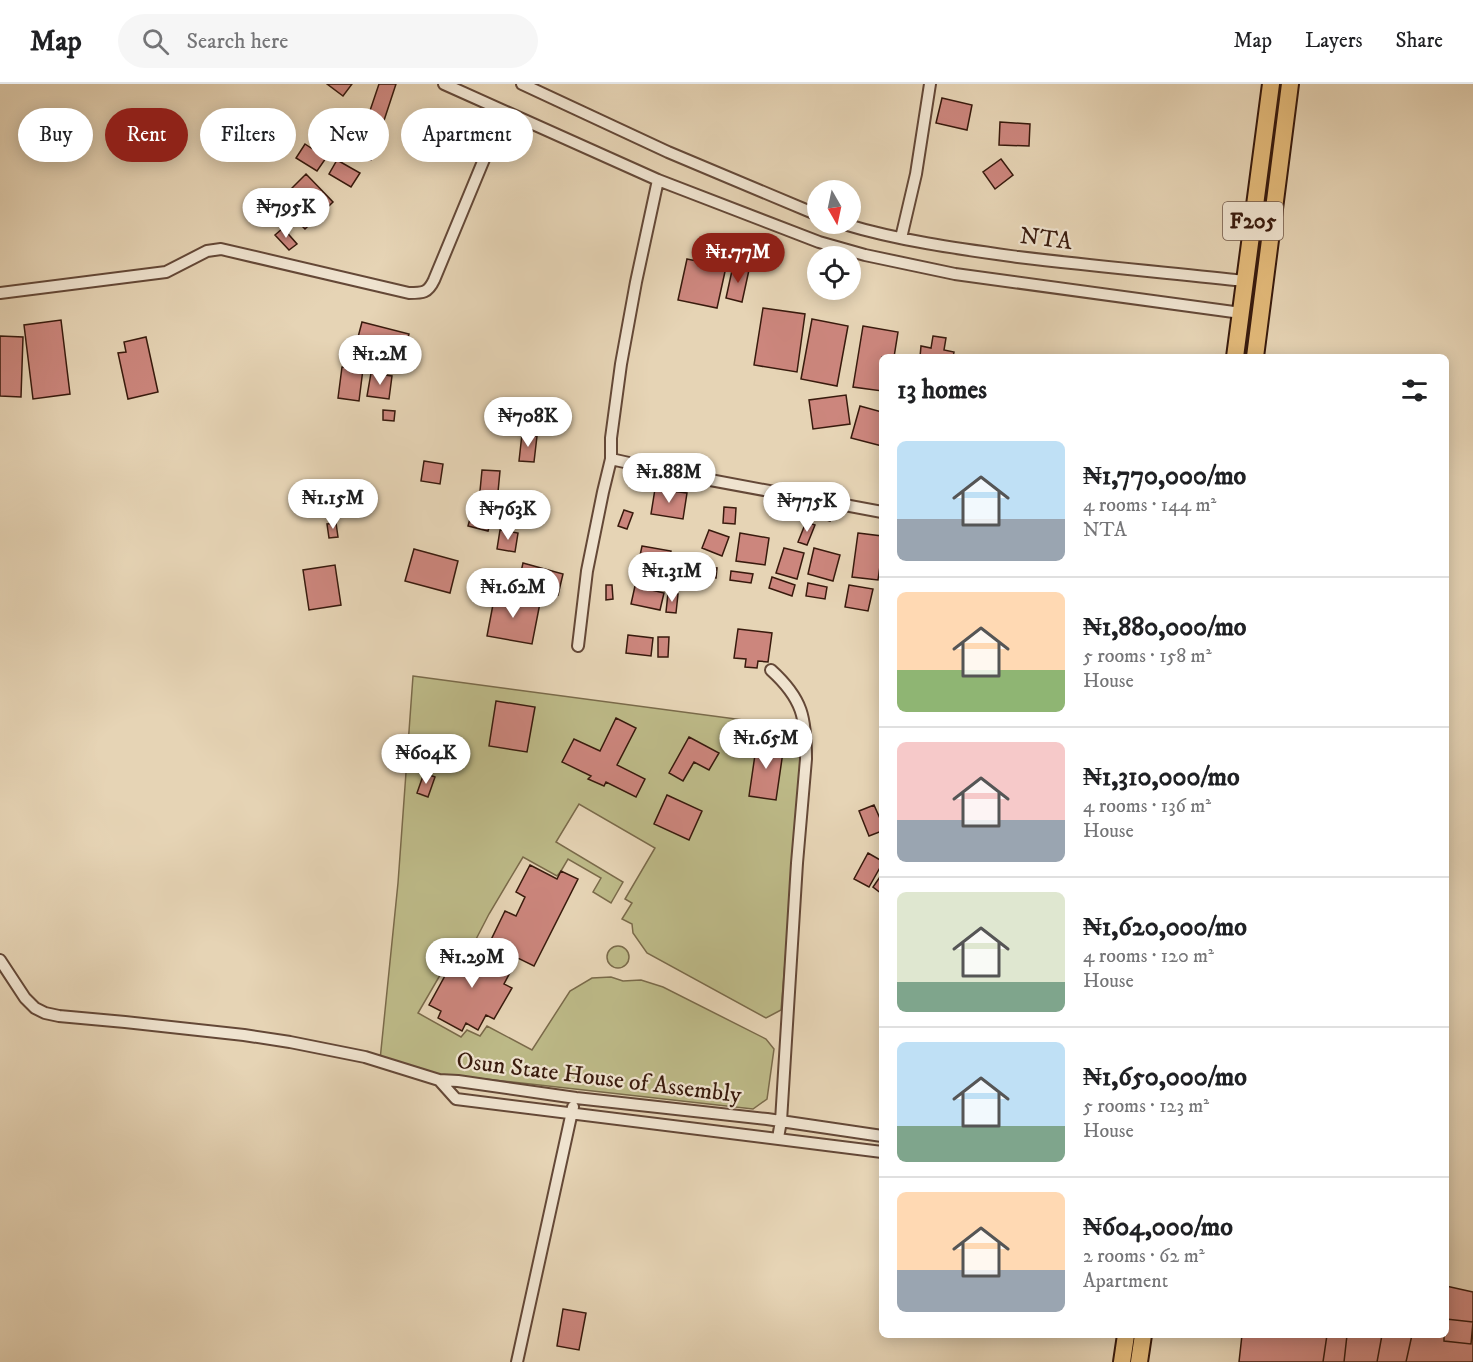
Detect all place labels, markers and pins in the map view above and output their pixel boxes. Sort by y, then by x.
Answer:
pin: ₦795K [244,188,328,239]
pin: ₦1.77M [689,233,787,284]
pin: ₦1.2M [338,335,422,386]
pin: ₦708K [486,397,570,448]
pin: ₦1.88M [620,453,718,504]
pin: ₦1.15M [284,479,382,530]
pin: ₦775K [765,482,849,533]
pin: ₦763K [466,490,550,541]
pin: ₦1.31M [623,552,721,603]
pin: ₦1.62M [464,568,562,619]
pin: ₦1.65M [717,719,815,770]
pin: ₦604K [384,734,468,785]
pin: ₦1.29M [423,938,521,989]

